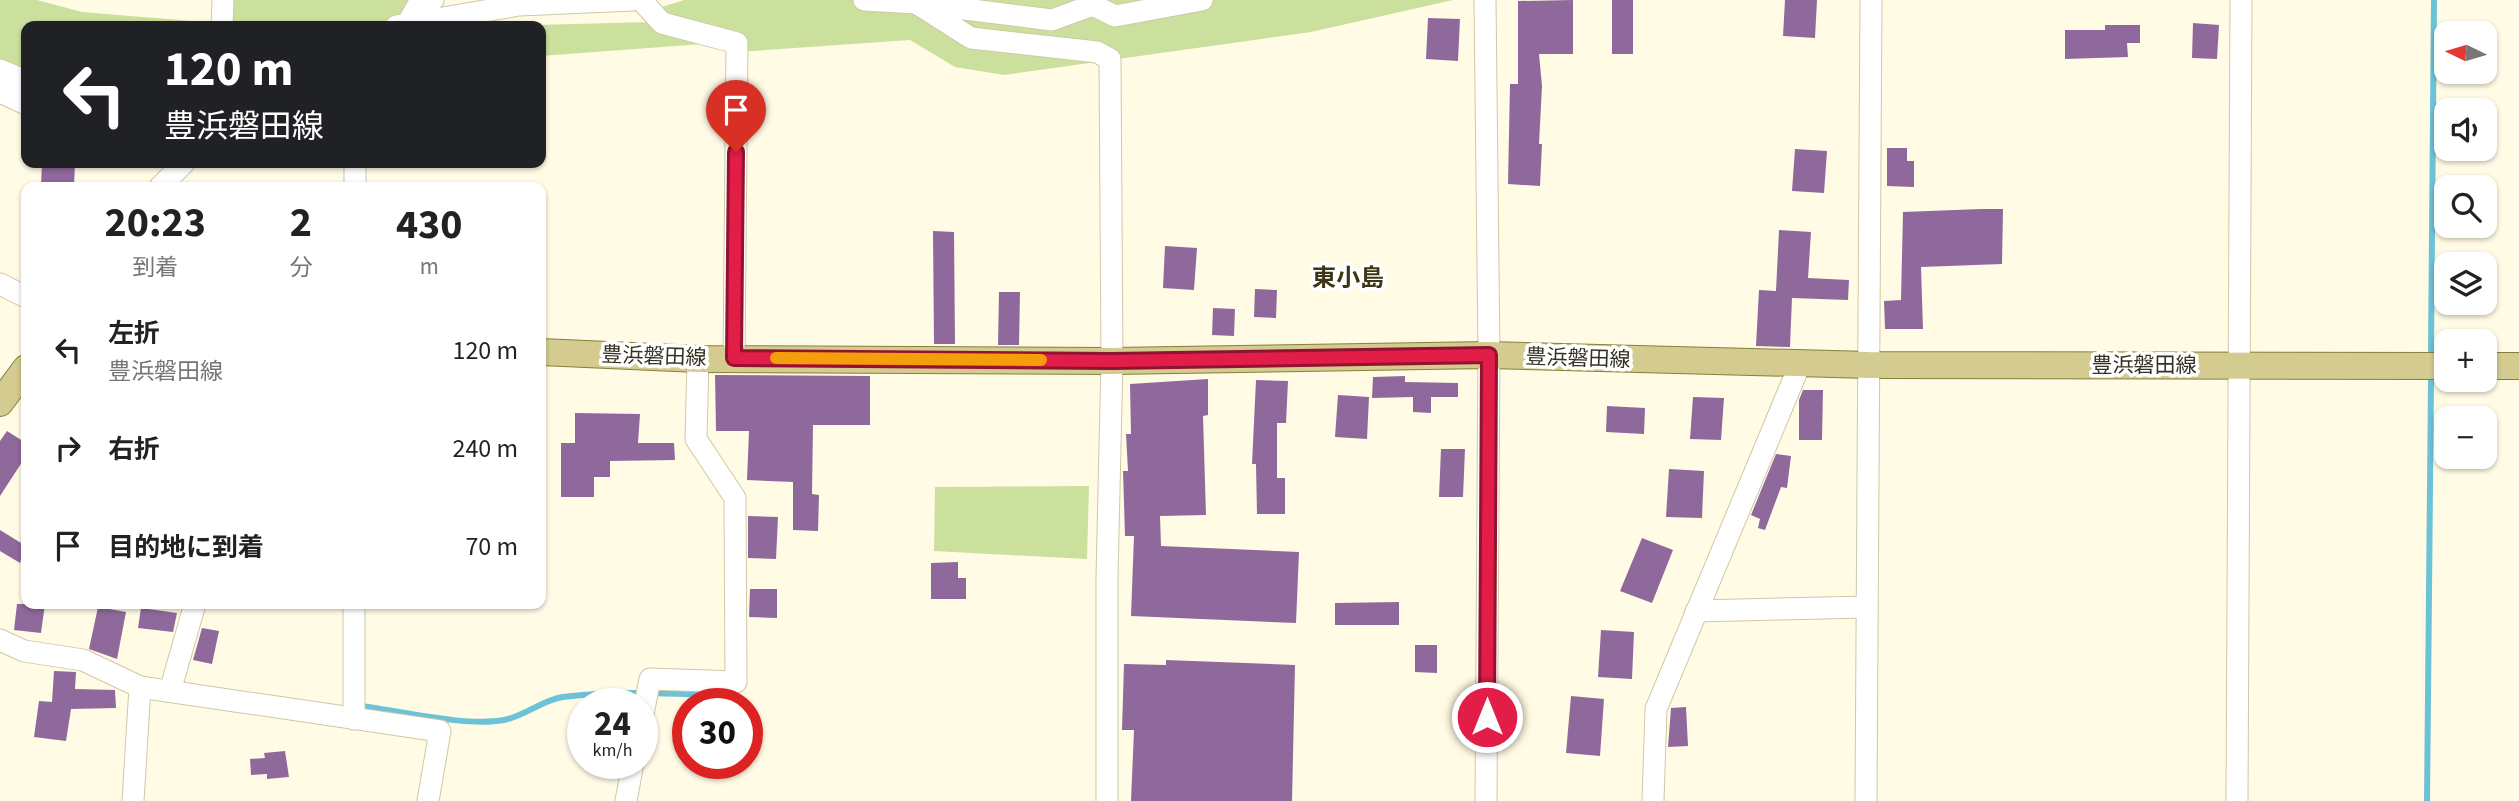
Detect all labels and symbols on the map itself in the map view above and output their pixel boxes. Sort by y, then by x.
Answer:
north arrow [2434,21,2497,84]
pin [706,80,766,152]
district label: 東小島 [1312,261,1384,296]
street label: 豊浜磐田線 [601,339,707,373]
street label: 豊浜磐田線 [1525,341,1631,375]
street label: 豊浜磐田線 [2092,350,2197,380]
position arrow [1450,680,1524,754]
speed limit sign: 30 [672,688,763,779]

